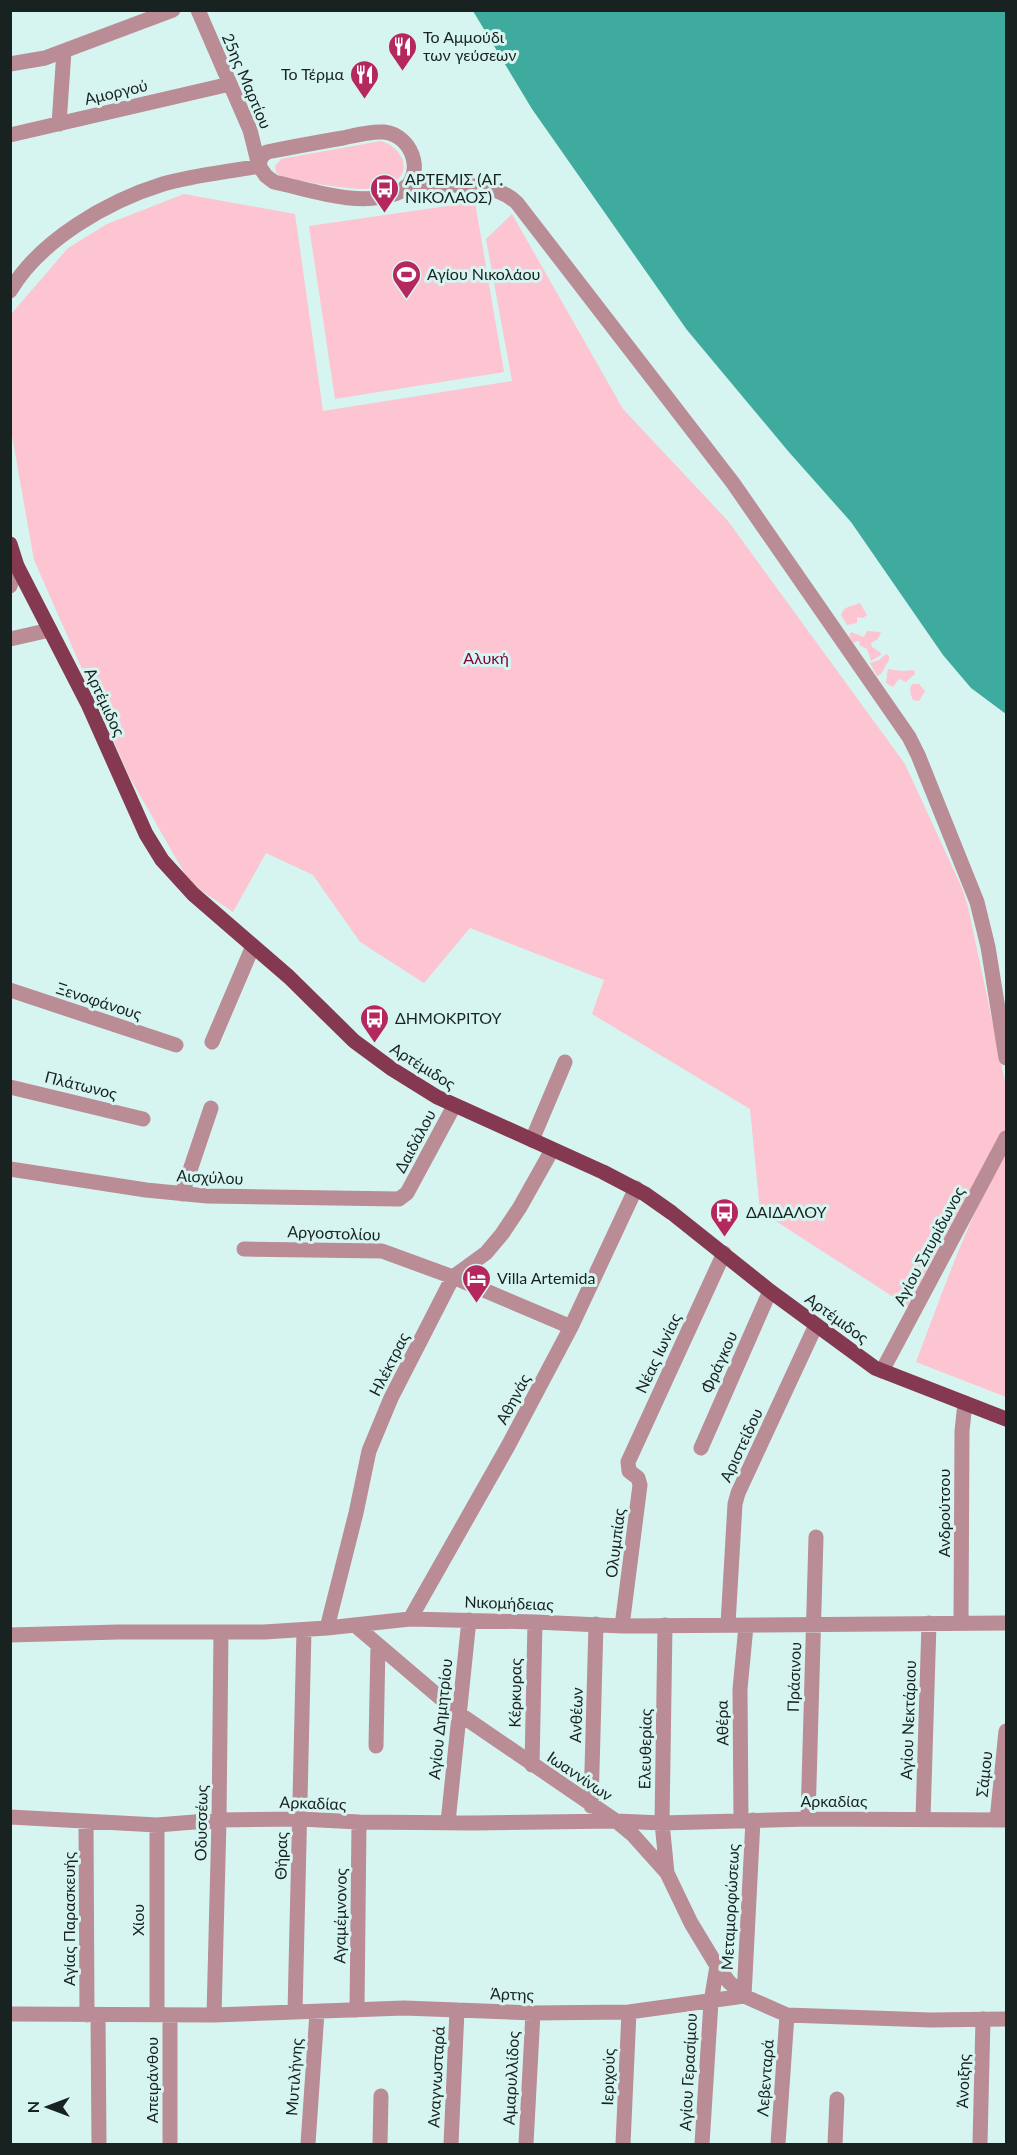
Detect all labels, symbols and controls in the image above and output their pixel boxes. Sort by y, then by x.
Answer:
place label: Το Αμμούδι των γεύσεων [423,27,516,64]
street label: 25ης Μαρτίου [219,30,276,131]
restaurant icon: Το Αμμούδι των γεύσεων [386,30,418,72]
restaurant icon: Το Τέρμα [349,58,381,100]
place label: Το Τέρμα [281,64,345,83]
street label: Αμοργού [82,75,149,108]
place label: ΑΡΤΕΜΙΣ (ΑΓ. ΝΙΚΟΛΑΟΣ) [405,169,503,206]
bus stop icon: ΑΡΤΕΜΙΣ (ΑΓ. ΝΙΚΟΛΑΟΣ) [368,172,400,214]
sports icon: Αγίου Νικολάου [390,258,422,300]
place label: Αγίου Νικολάου [427,264,540,283]
park label: Αλυκή [463,648,509,667]
street label: Αρτέμιδος [81,665,130,739]
street label: Ξενοφάνους [54,978,145,1023]
bus stop icon: ΔΗΜΟΚΡΙΤΟΥ [358,1002,390,1044]
place label: ΔΗΜΟΚΡΙΤΟΥ [395,1008,502,1027]
street label: Αρτέμιδος [387,1038,460,1093]
street label: Πλάτωνος [43,1066,120,1103]
street label: Δαιδάλου [390,1106,439,1176]
street label: Αισχύλου [176,1165,244,1188]
street label: Αγίου Σπυρίδωνος [889,1183,968,1308]
bus stop icon: ΔΑΙΔΑΛΟΥ [709,1196,741,1238]
place label: ΔΑΙΔΑΛΟΥ [746,1202,827,1221]
street label: Αργοστολίου [287,1221,381,1244]
hotel icon: Villa Artemida [460,1262,492,1304]
place label: Villa Artemida [497,1268,595,1287]
street label: Αρτέμιδος [802,1288,873,1347]
street label: Νέας Ιωνίας [631,1309,685,1396]
street label: Ηλέκτρας [364,1328,413,1399]
street label: Φράγκου [696,1328,741,1396]
street label: Αθηνάς [491,1370,534,1427]
street label: Αριστείδου [715,1405,766,1485]
street label: Ανδρούτσου [934,1469,953,1557]
street label: Ολυμπίας [601,1507,628,1579]
street label: Νικομήδειας [464,1591,554,1614]
street label: Πράσινου [783,1642,804,1712]
street label: Αγίου Δημητρίου [424,1658,455,1780]
street label: Κέρκυρας [504,1658,525,1728]
street label: Αγίου Νεκτάριου [896,1660,919,1780]
street label: Ανθέων [565,1687,586,1743]
street label: Αθέρα [712,1699,731,1746]
street label: Ελευθερίας [634,1708,655,1790]
street label: Ιωαννίνων [544,1747,617,1804]
street label: Σάμου [972,1750,995,1798]
street label: Οδυσσέως [190,1784,211,1861]
street label: Αρκαδίας [801,1791,868,1810]
street label: Αρκαδίας [279,1792,347,1813]
street label: Θήρας [271,1831,290,1880]
street label: Μεταμορφώσεως [717,1843,742,1971]
street label: Αγίας Παρασκευής [59,1851,78,1986]
street label: Αγαμέμνονος [329,1867,350,1964]
street label: Χίου [128,1904,147,1936]
street label: Άρτης [490,1983,535,2004]
street label: Αγίου Γερασίμου [675,2013,700,2131]
street label: Αναγνωσταρά [423,2025,448,2128]
street label: Αμαρυλλίδος [499,2030,522,2125]
street label: Απειράνθου [142,2037,161,2123]
street label: Μυτιλήνης [281,2037,306,2117]
street label: Λεβενταρά [752,2038,777,2117]
street label: Ιεριχούς [597,2047,618,2106]
street label: Άνοιξης [952,2053,974,2109]
north arrow [18,2077,78,2137]
text: N [23,2101,42,2113]

